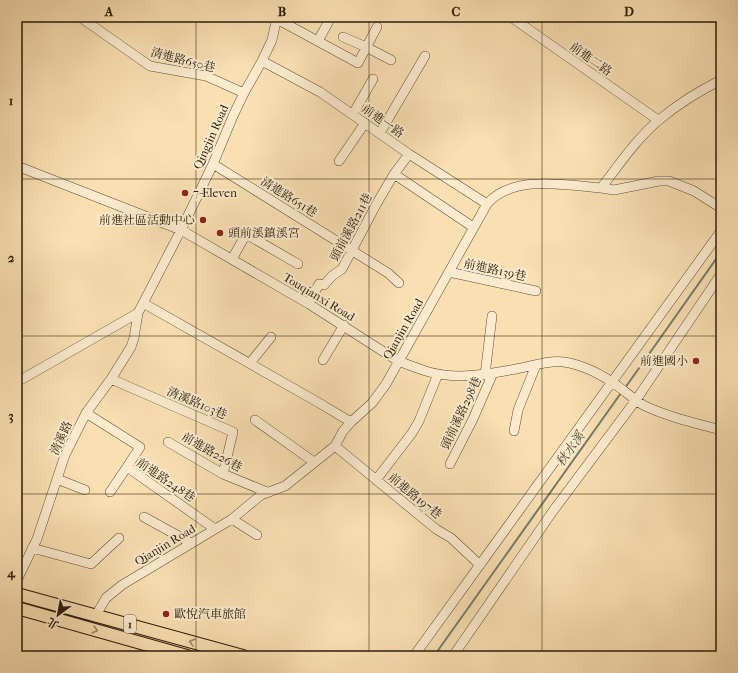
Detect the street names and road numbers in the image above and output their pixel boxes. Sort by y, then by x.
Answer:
street label: 前進二路 [567,39,615,79]
street label: 清進路650巷 [149,45,217,75]
street label: 前進一路 [359,101,407,141]
street label: Qingjin Road [190,102,232,172]
street label: 清進路651巷 [258,174,320,220]
street label: 頭前溪路211巷 [327,191,375,263]
street label: 前進路139巷 [462,257,528,283]
street label: Touqianxi Road [281,270,358,324]
street label: Qianjin Road [380,296,426,362]
street label: 頭前溪路298巷 [438,374,484,452]
street label: 清溪路103巷 [165,384,229,422]
street label: 清溪路 [47,419,75,457]
street label: 前進路226巷 [179,430,245,474]
street label: 前進路248巷 [134,455,198,505]
street label: 前進路197巷 [386,470,444,522]
street label: Qianjin Road [132,521,198,569]
road number: 1 [124,615,136,633]

